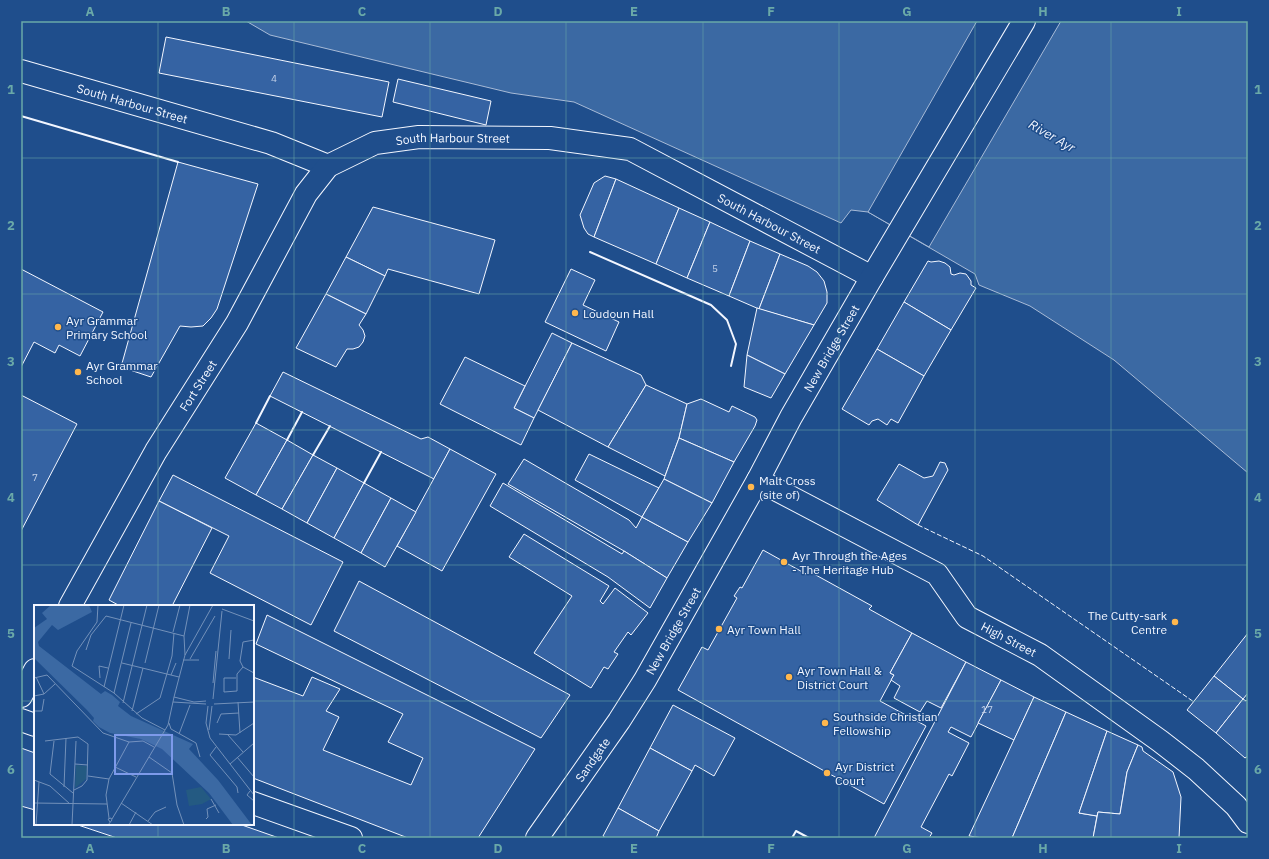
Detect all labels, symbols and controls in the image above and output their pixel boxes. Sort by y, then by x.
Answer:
text: A [86,3,95,20]
text: B [222,3,231,20]
text: C [358,3,367,20]
text: D [493,3,503,20]
text: E [630,3,638,20]
text: F [767,3,775,20]
text: G [902,3,912,20]
text: H [1038,3,1048,20]
text: I [1176,3,1182,20]
house number: 4 [271,72,277,85]
street label: South Harbour Street [75,80,190,126]
text: 1 [7,81,15,98]
text: 1 [1254,81,1262,98]
water label: River Ayr [1026,116,1079,157]
street label: South Harbour Street [395,129,510,148]
street label: South Harbour Street [715,189,824,256]
text: 2 [7,217,15,234]
text: 2 [1254,217,1262,234]
house number: 5 [712,262,718,275]
street label: New Bridge Street [800,302,862,394]
place label: Loudoun Hall [583,306,654,321]
marker: Loudoun Hall [570,308,580,318]
place label: Ayr Grammar Primary School [66,313,147,342]
marker: Ayr Grammar Primary School [53,322,63,332]
text: 3 [7,353,15,370]
text: 3 [1254,353,1262,370]
street label: Fort Street [176,357,219,414]
place label: Ayr Grammar School [86,358,158,387]
marker: Ayr Grammar School [73,367,83,377]
house number: 7 [32,471,38,484]
place label: Malt Cross (site of) [759,473,816,502]
marker: Malt Cross (site of) [746,482,756,492]
text: 4 [7,489,15,506]
text: 4 [1254,489,1262,506]
place label: Ayr Through the Ages - The Heritage Hub [792,548,907,577]
marker: Ayr Through the Ages - The Heritage Hub [779,557,789,567]
street label: New Bridge Street [642,584,703,677]
inset map [34,605,254,825]
place label: The Cutty-sark Centre [1088,608,1168,637]
marker: The Cutty-sark Centre [1170,617,1180,627]
street label: High Street [979,618,1039,659]
place label: Ayr Town Hall [727,622,801,637]
marker: Ayr Town Hall [714,624,724,634]
text: 5 [7,625,15,642]
text: 5 [1254,625,1262,642]
place label: Ayr Town Hall & District Court [797,663,883,692]
marker: Ayr Town Hall & District Court [784,672,794,682]
house number: 17 [981,703,993,716]
place label: Southside Christian Fellowship [833,709,938,738]
marker: Southside Christian Fellowship [820,718,830,728]
street label: Sandgate [571,734,613,784]
place label: Ayr District Court [835,759,894,788]
text: 6 [7,761,15,778]
text: 6 [1254,761,1262,778]
marker: Ayr District Court [822,768,832,778]
text: A [86,840,95,857]
text: B [222,840,231,857]
text: C [358,840,367,857]
text: D [493,840,503,857]
text: E [630,840,638,857]
text: F [767,840,775,857]
text: G [902,840,912,857]
text: H [1038,840,1048,857]
text: I [1176,840,1182,857]

